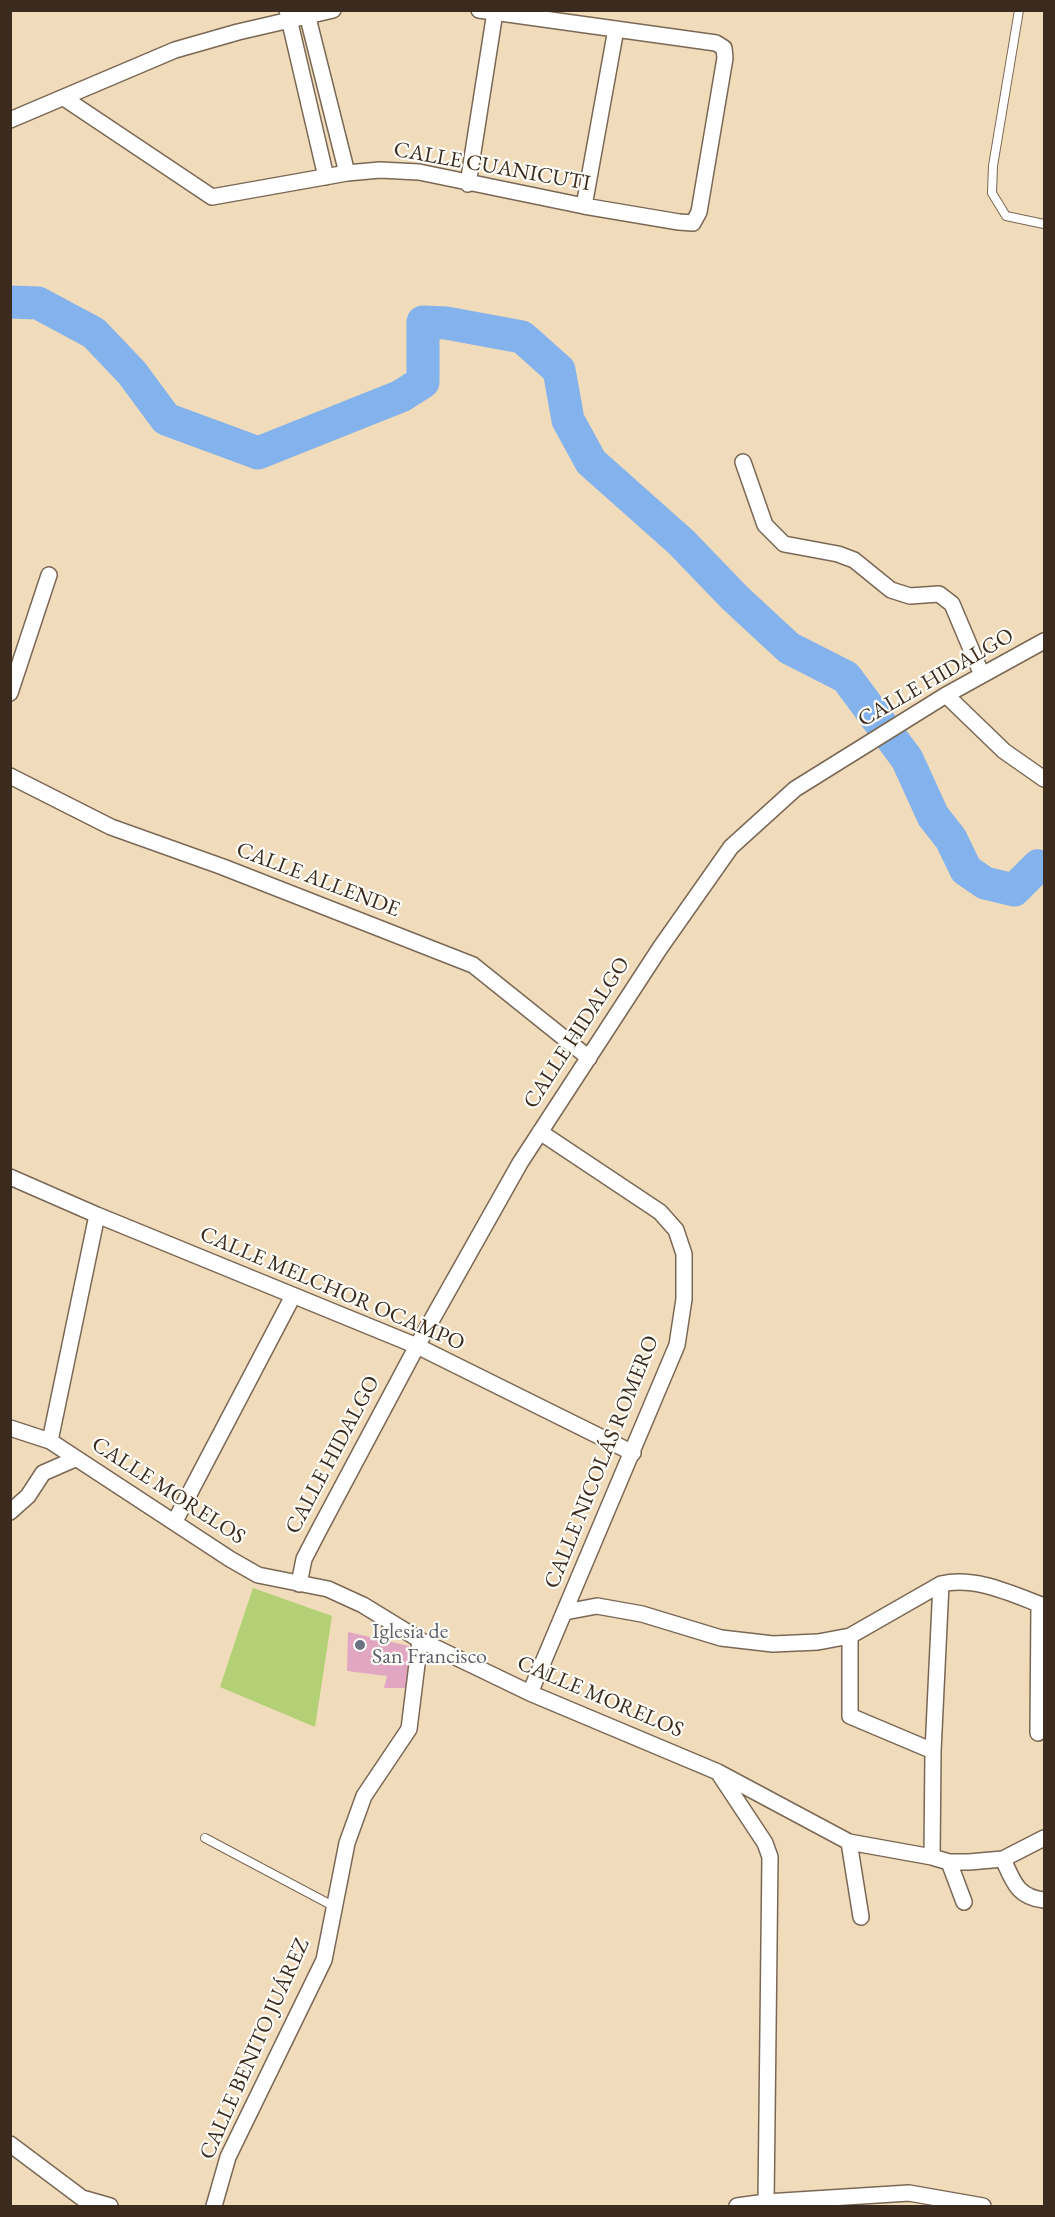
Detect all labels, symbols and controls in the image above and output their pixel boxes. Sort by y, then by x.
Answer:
street label: CALLE CUANICUTI [392,137,592,197]
street label: CALLE HIDALGO [853,623,1019,733]
street label: CALLE ALLENDE [232,837,404,923]
street label: CALLE HIDALGO [518,952,636,1114]
street label: CALLE MELCHOR OCAMPO [196,1221,468,1357]
street label: CALLE NICOLÁS ROMERO [539,1332,665,1592]
street label: CALLE HIDALGO [280,1371,386,1539]
street label: CALLE MORELOS [86,1431,250,1551]
place label: Iglesia de San Francisco [372,1619,487,1670]
marker: Iglesia de San Francisco [353,1638,367,1652]
street label: CALLE MORELOS [513,1650,687,1744]
street label: CALLE BENITO JUÁREZ [194,1934,316,2164]

